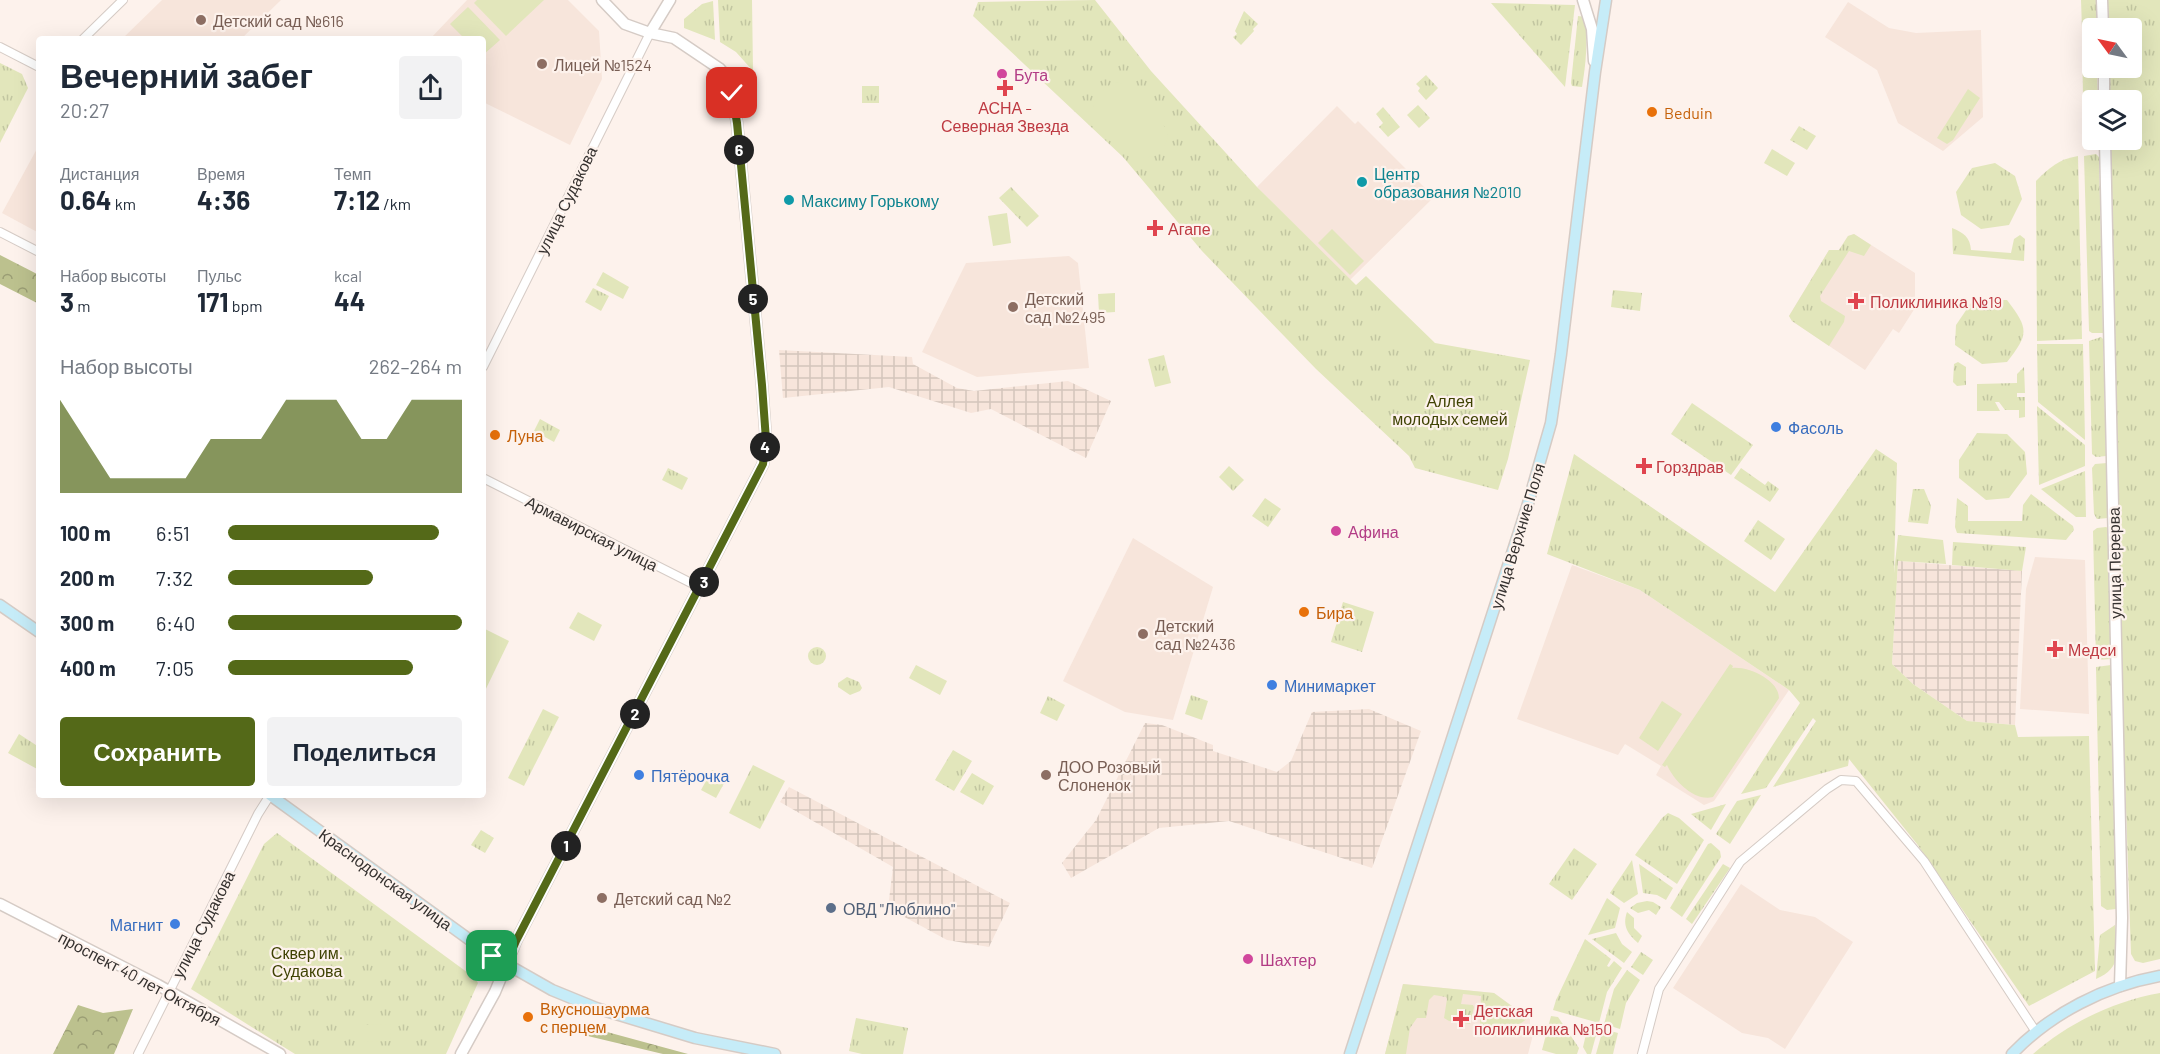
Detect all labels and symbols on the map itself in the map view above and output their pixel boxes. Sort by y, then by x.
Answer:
place label: Детский сад №616 [213,11,344,30]
marker: Детский сад №616 [194,13,208,27]
north arrow [2082,18,2142,78]
place label: Лицей №1524 [554,55,652,74]
marker: Лицей №1524 [535,57,549,71]
place label: Бута [1014,65,1048,84]
pin [706,67,757,118]
marker: Бута [995,67,1009,81]
marker: АСНА - Северная Звезда [998,81,1012,95]
place label: АСНА - Северная Звезда [941,98,1069,135]
place label: Beduin [1664,103,1713,122]
marker: Beduin [1645,105,1659,119]
pin: 6 [724,135,754,165]
street label: улица Судакова [532,143,600,257]
place label: Центр образования №2010 [1374,164,1522,201]
marker: Центр образования №2010 [1355,175,1369,189]
place label: Максиму Горькому [801,191,939,210]
marker: Максиму Горькому [782,193,796,207]
marker: Агапе [1146,219,1164,237]
place label: Агапе [1168,219,1211,238]
pin: 5 [738,284,768,314]
place label: Детский сад №2495 [1025,289,1106,326]
marker: Поликлиника №19 [1847,292,1865,310]
place label: Поликлиника №19 [1870,292,2002,311]
marker: Детский сад №2495 [1006,300,1020,314]
park label: Аллея молодых семей [1392,391,1508,428]
place label: Фасоль [1788,418,1843,437]
marker: Фасоль [1769,420,1783,434]
place label: Луна [507,426,544,445]
marker: Луна [488,428,502,442]
pin: 4 [750,432,780,462]
place label: Горздрав [1656,457,1724,476]
marker: Горздрав [1637,459,1651,473]
street label: улица Верхние Поля [1486,461,1548,611]
street label: Армавирская улица [523,491,661,575]
street label: улица Перерва [2104,507,2124,619]
place label: Афина [1348,522,1399,541]
marker: Афина [1329,524,1343,538]
pin: 3 [689,567,719,597]
place label: Бира [1316,603,1353,622]
marker: Бира [1297,605,1311,619]
place label: Детский сад №2436 [1155,616,1235,653]
marker: Детский сад №2436 [1136,627,1150,641]
marker: Медси [2046,640,2064,658]
place label: Медси [2068,640,2116,659]
place label: Минимаркет [1284,676,1376,695]
marker: Минимаркет [1265,678,1279,692]
pin: 2 [620,699,650,729]
place label: ДОО Розовый Слоненок [1058,757,1161,794]
place label: Пятёрочка [651,766,730,785]
marker: Пятёрочка [632,768,646,782]
marker: ДОО Розовый Слоненок [1039,768,1053,782]
street label: Краснодонская улица [316,824,456,934]
pin: 1 [551,831,581,861]
street label: улица Судакова [168,867,238,981]
place label: Детский сад №2 [614,889,732,908]
marker: Детский сад №2 [595,891,609,905]
place label: ОВД "Люблино" [843,899,955,918]
marker: ОВД "Люблино" [824,901,838,915]
place label: Магнит [110,915,164,934]
marker: Магнит [168,917,182,931]
street label: проспект 40 лет Октября [56,927,224,1029]
pin [466,930,517,981]
park label: Сквер им. Судакова [271,943,343,980]
place label: Шахтер [1260,950,1316,969]
marker: Шахтер [1241,952,1255,966]
place label: Вкусношаурма с перцем [540,999,650,1036]
place label: Детская поликлиника №150 [1474,1001,1612,1038]
marker: Вкусношаурма с перцем [521,1010,535,1024]
marker: Детская поликлиника №150 [1452,1010,1470,1028]

